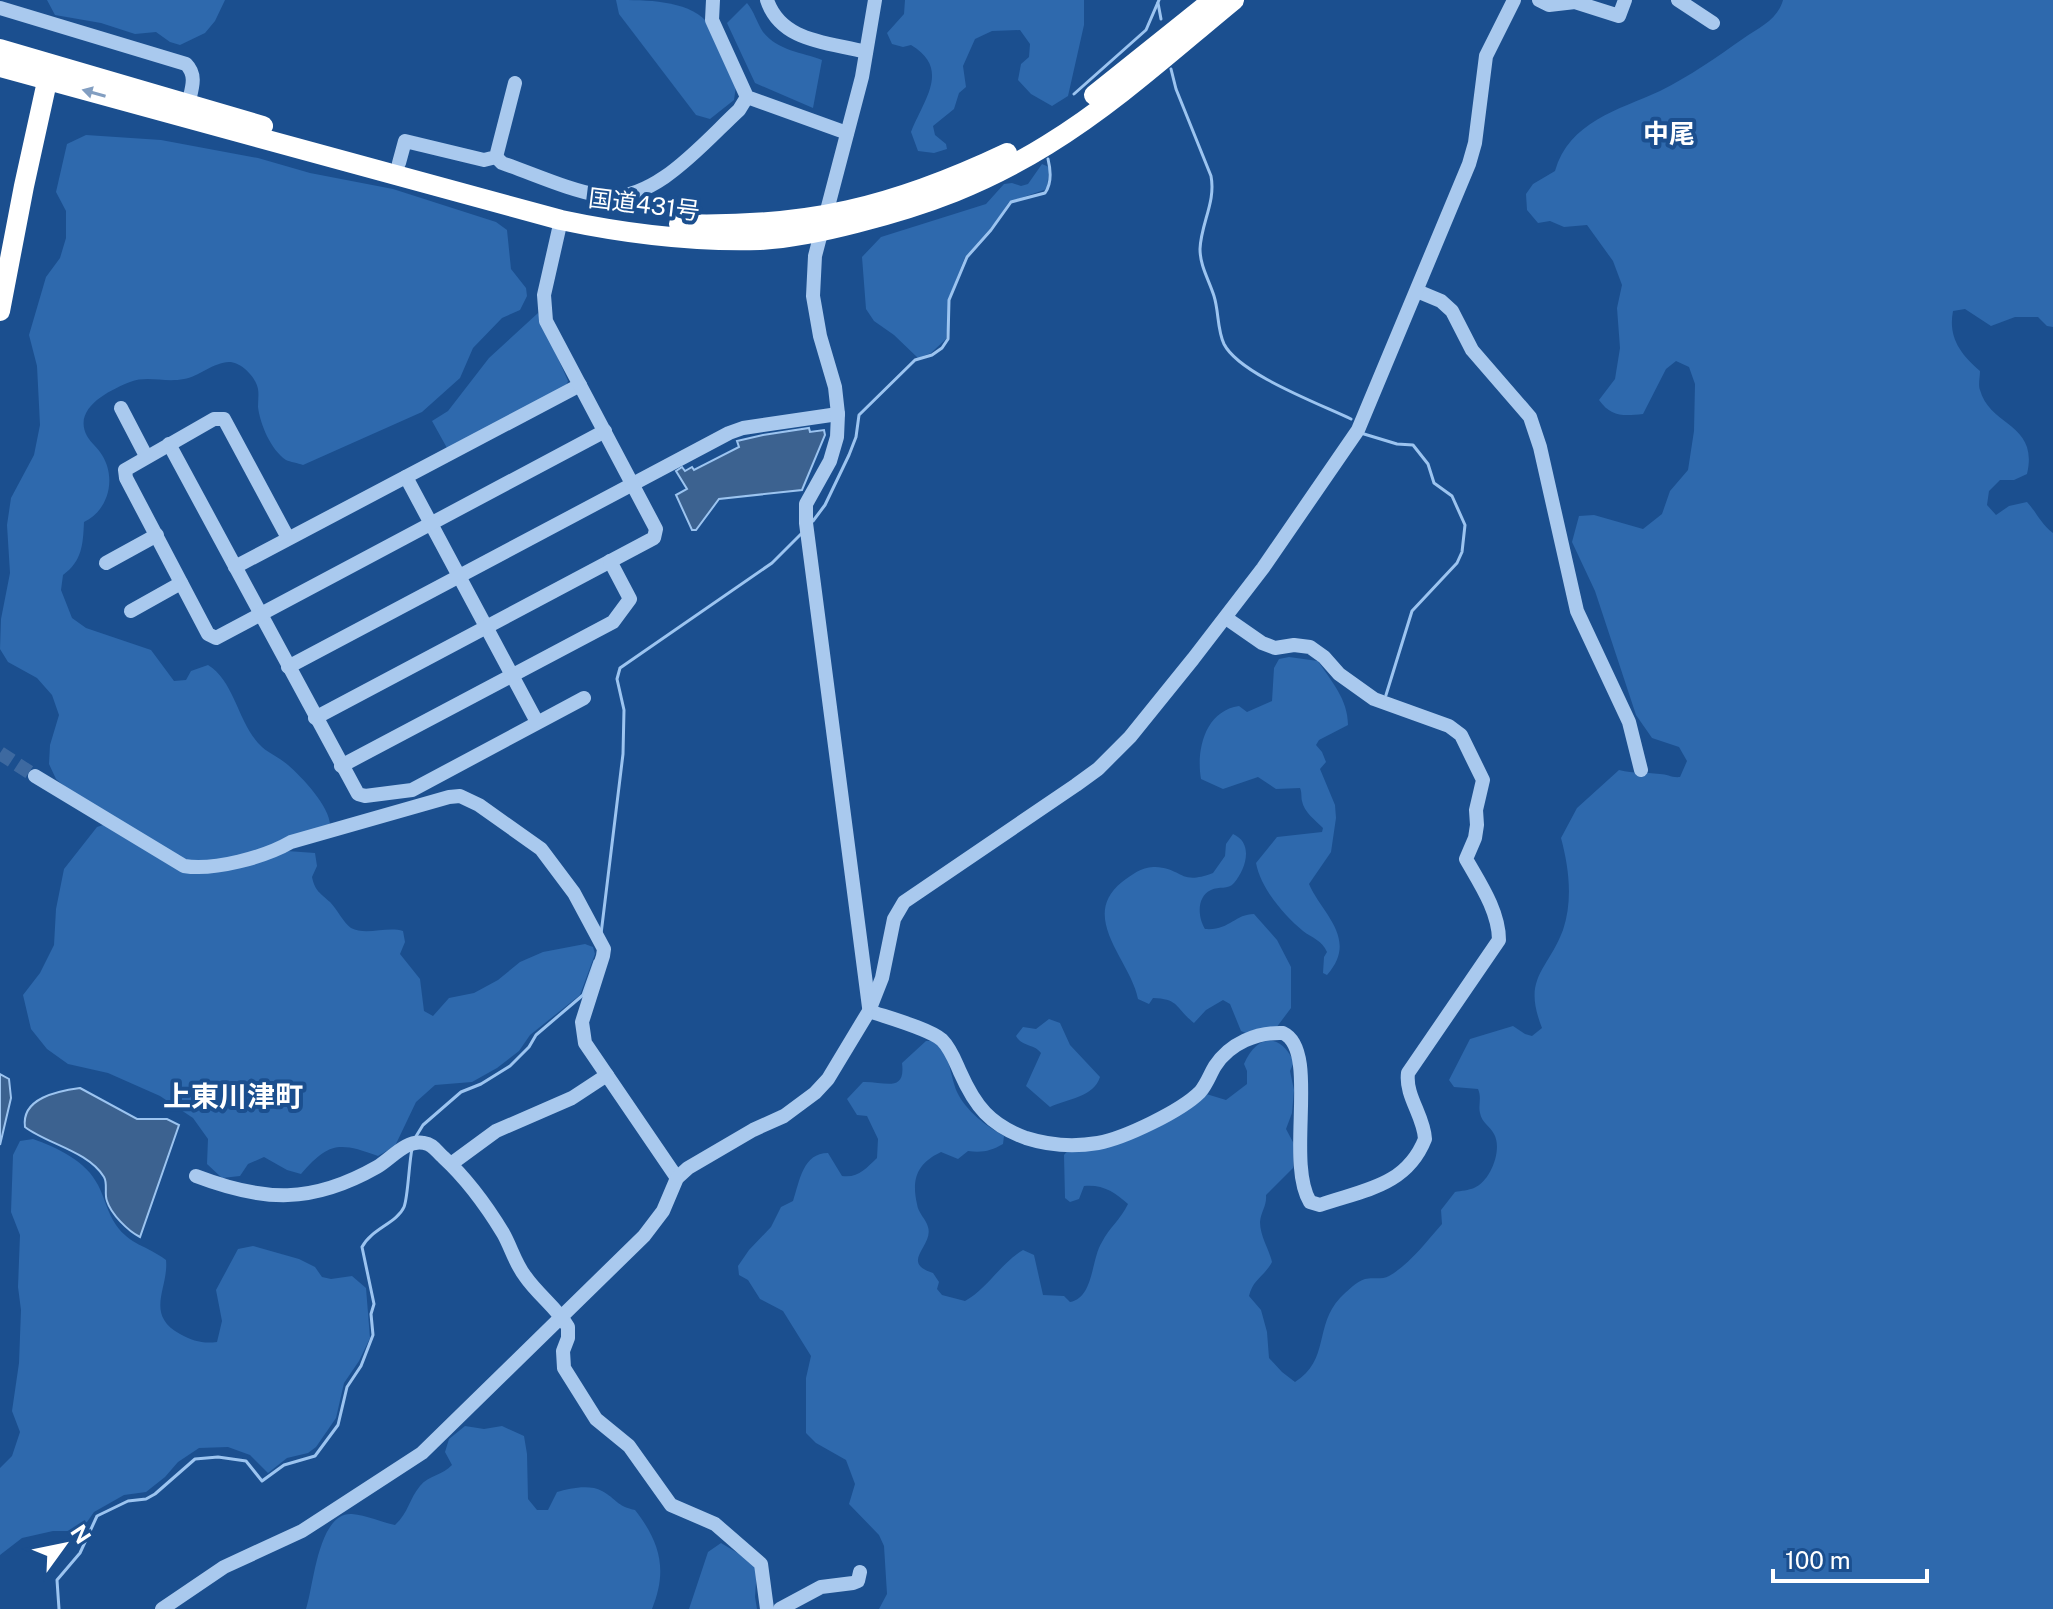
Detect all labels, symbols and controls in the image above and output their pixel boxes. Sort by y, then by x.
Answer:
one-way arrow [82,86,106,99]
district label: 中尾 [1643,118,1695,149]
street label: 国道431号 [587,183,701,225]
district label: 上東川津町 [163,1079,303,1112]
north arrow [24,1505,104,1585]
text: N [65,1520,96,1548]
scale bar [1773,1533,1927,1583]
text: 100 m [1785,1546,1851,1574]

